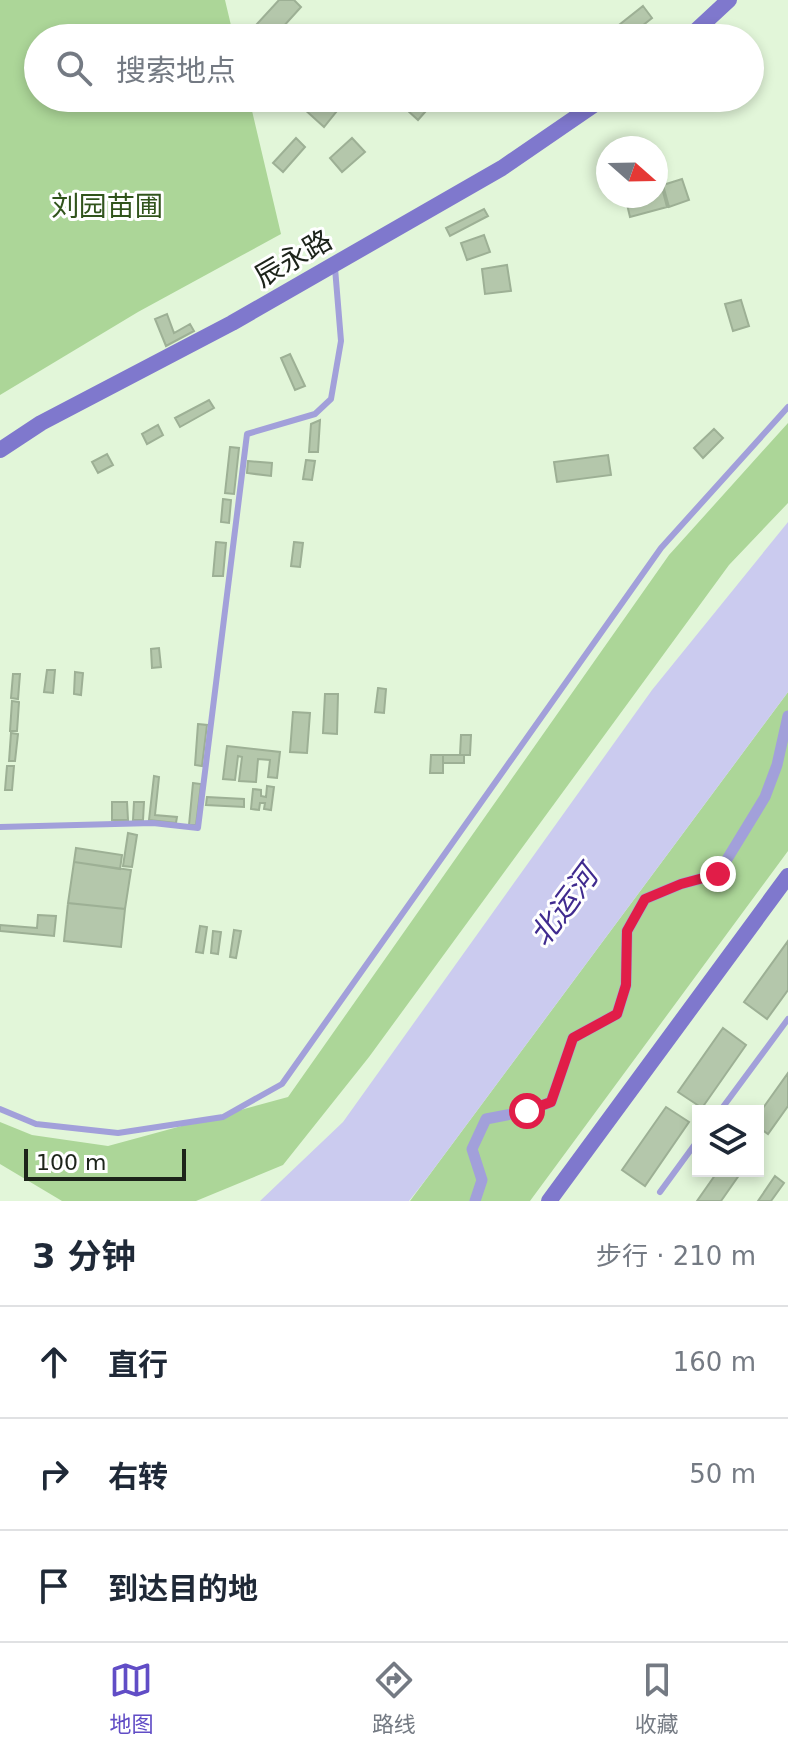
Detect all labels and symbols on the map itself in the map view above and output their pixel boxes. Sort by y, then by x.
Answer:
north arrow [596,136,668,208]
park label: 刘园苗圃 [51,190,163,223]
street label: 辰永路 [249,223,338,294]
water label: 北运河 [523,855,608,952]
route end [700,856,736,892]
route start [509,1093,545,1129]
scale bar [24,1145,186,1181]

